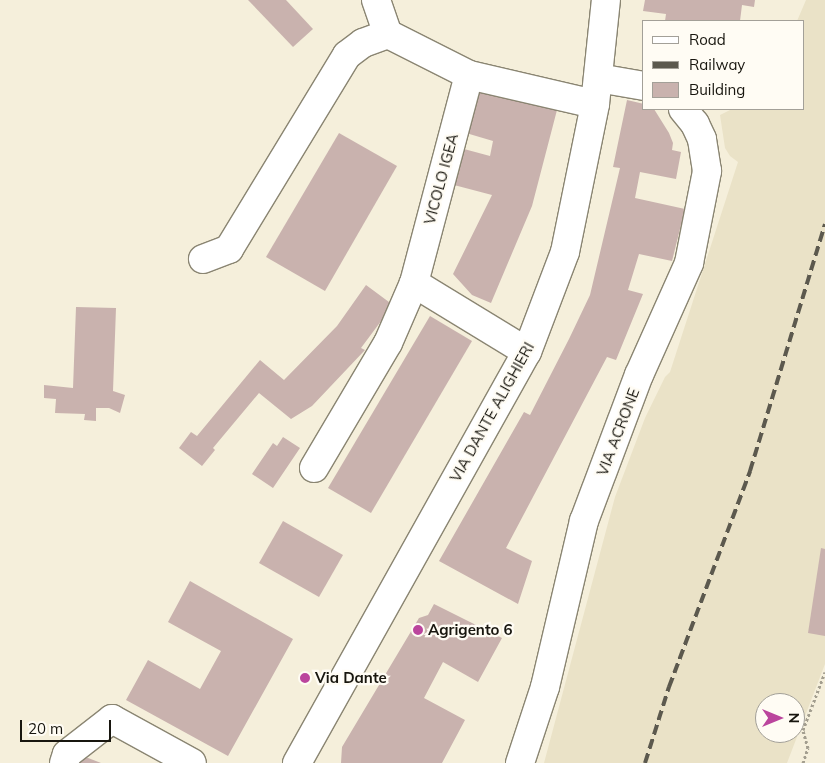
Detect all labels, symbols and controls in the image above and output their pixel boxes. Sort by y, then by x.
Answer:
legend [642,20,805,110]
text: Road [689,30,726,49]
text: Railway [689,55,745,74]
text: Building [689,80,745,99]
street label: VICOLO IGEA [420,132,462,226]
street label: VIA DANTE ALIGHIERI [446,339,538,485]
street label: VIA ACRONE [593,386,643,478]
place label: Agrigento 6 [428,621,513,639]
marker: Agrigento 6 [412,624,424,636]
place label: Via Dante [315,669,387,687]
marker: Via Dante [299,672,311,684]
north arrow [755,693,805,743]
scale bar [22,710,114,742]
text: N [785,713,803,723]
text: 20 m [28,719,63,738]

